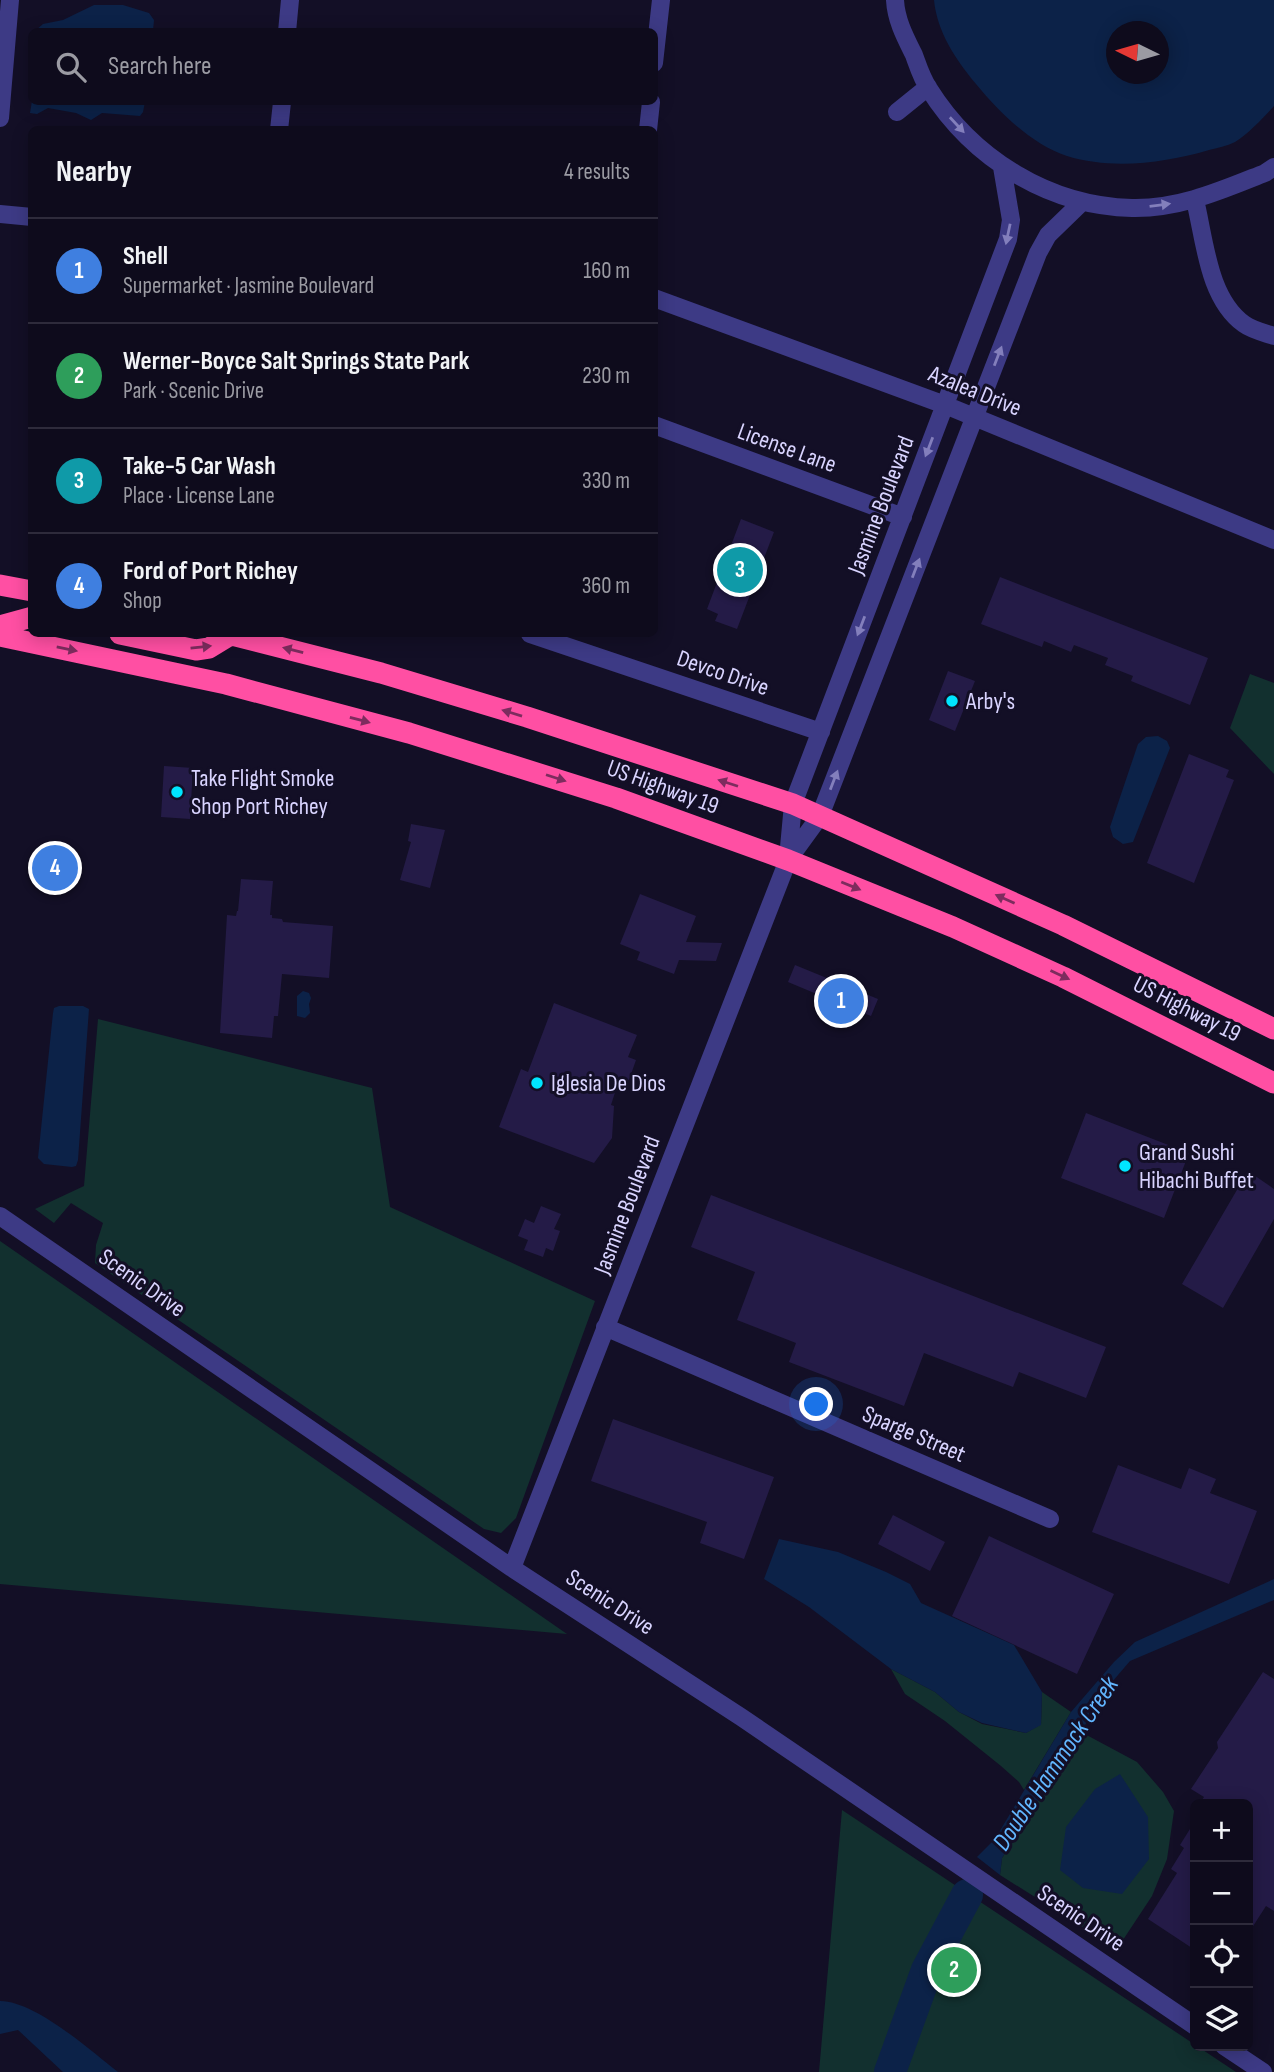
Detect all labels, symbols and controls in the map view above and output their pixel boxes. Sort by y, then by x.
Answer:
north arrow [1106,21,1169,84]
search box [28,28,658,105]
icon: search [52,48,90,86]
text: Search here [108,51,211,82]
one-way arrow [949,116,965,134]
text: Nearby [56,154,132,190]
text: 4 results [564,158,630,186]
one-way arrow [1149,199,1171,210]
one-way arrow [1003,223,1014,245]
text: Shell [123,241,168,272]
text: 1 [74,257,84,285]
text: 160 m [583,257,630,285]
text: Supermarket · Jasmine Boulevard [123,272,374,300]
text: Werner-Boyce Salt Springs State Park [123,346,469,377]
one-way arrow [993,346,1004,367]
street label: Azalea Drive [923,359,1026,423]
text: 2 [74,362,84,390]
text: 230 m [582,362,630,390]
text: Park · Scenic Drive [123,377,264,405]
street label: License Lane [734,417,840,479]
street label: Jasmine Boulevard [841,432,921,579]
one-way arrow [924,437,935,458]
text: Take-5 Car Wash [123,451,276,482]
text: 3 [74,467,84,495]
text: 330 m [582,467,630,495]
text: Place · License Lane [123,482,275,510]
pin: 3 [717,544,763,596]
text: Ford of Port Richey [123,556,298,587]
one-way arrow [910,558,921,579]
text: 4 [74,572,84,600]
text: 360 m [582,572,630,600]
text: Shop [123,587,162,615]
one-way arrow [855,616,866,637]
one-way arrow [191,641,213,652]
one-way arrow [56,644,78,655]
one-way arrow [282,644,304,655]
street label: Devco Drive [673,644,773,702]
place label: Arby's [965,687,1015,716]
marker: Arby's [944,693,960,709]
one-way arrow [501,707,522,717]
one-way arrow [349,715,370,725]
street label: US Highway 19 [603,753,723,821]
place label: Take Flight Smoke Shop Port Richey [191,764,334,821]
one-way arrow [828,770,839,791]
one-way arrow [546,773,567,784]
one-way arrow [718,777,739,788]
marker: Take Flight Smoke Shop Port Richey [169,784,185,800]
pin: 4 [32,842,78,894]
one-way arrow [841,880,862,891]
one-way arrow [995,893,1015,905]
one-way arrow [1050,969,1070,981]
street label: US Highway 19 [1128,970,1246,1048]
pin: 1 [818,975,864,1027]
place label: Iglesia De Dios [551,1069,666,1098]
marker: Iglesia De Dios [529,1075,545,1091]
street label: Jasmine Boulevard [587,1132,667,1279]
place label: Grand Sushi Hibachi Buffet [1139,1138,1254,1195]
marker: Grand Sushi Hibachi Buffet [1117,1158,1133,1174]
street label: Scenic Drive [93,1243,191,1323]
your location [799,1387,833,1421]
street label: Sparge Street [858,1399,970,1469]
street label: Scenic Drive [560,1563,660,1641]
water label: Double Hammock Creek [986,1670,1126,1857]
map controls [1190,1799,1253,2051]
button: + [1190,1799,1253,1862]
button: − [1190,1862,1253,1925]
street label: Scenic Drive [1032,1878,1130,1958]
button: locate [1190,1925,1253,1988]
pin: 2 [931,1944,977,1996]
button: layers [1190,1988,1253,2051]

